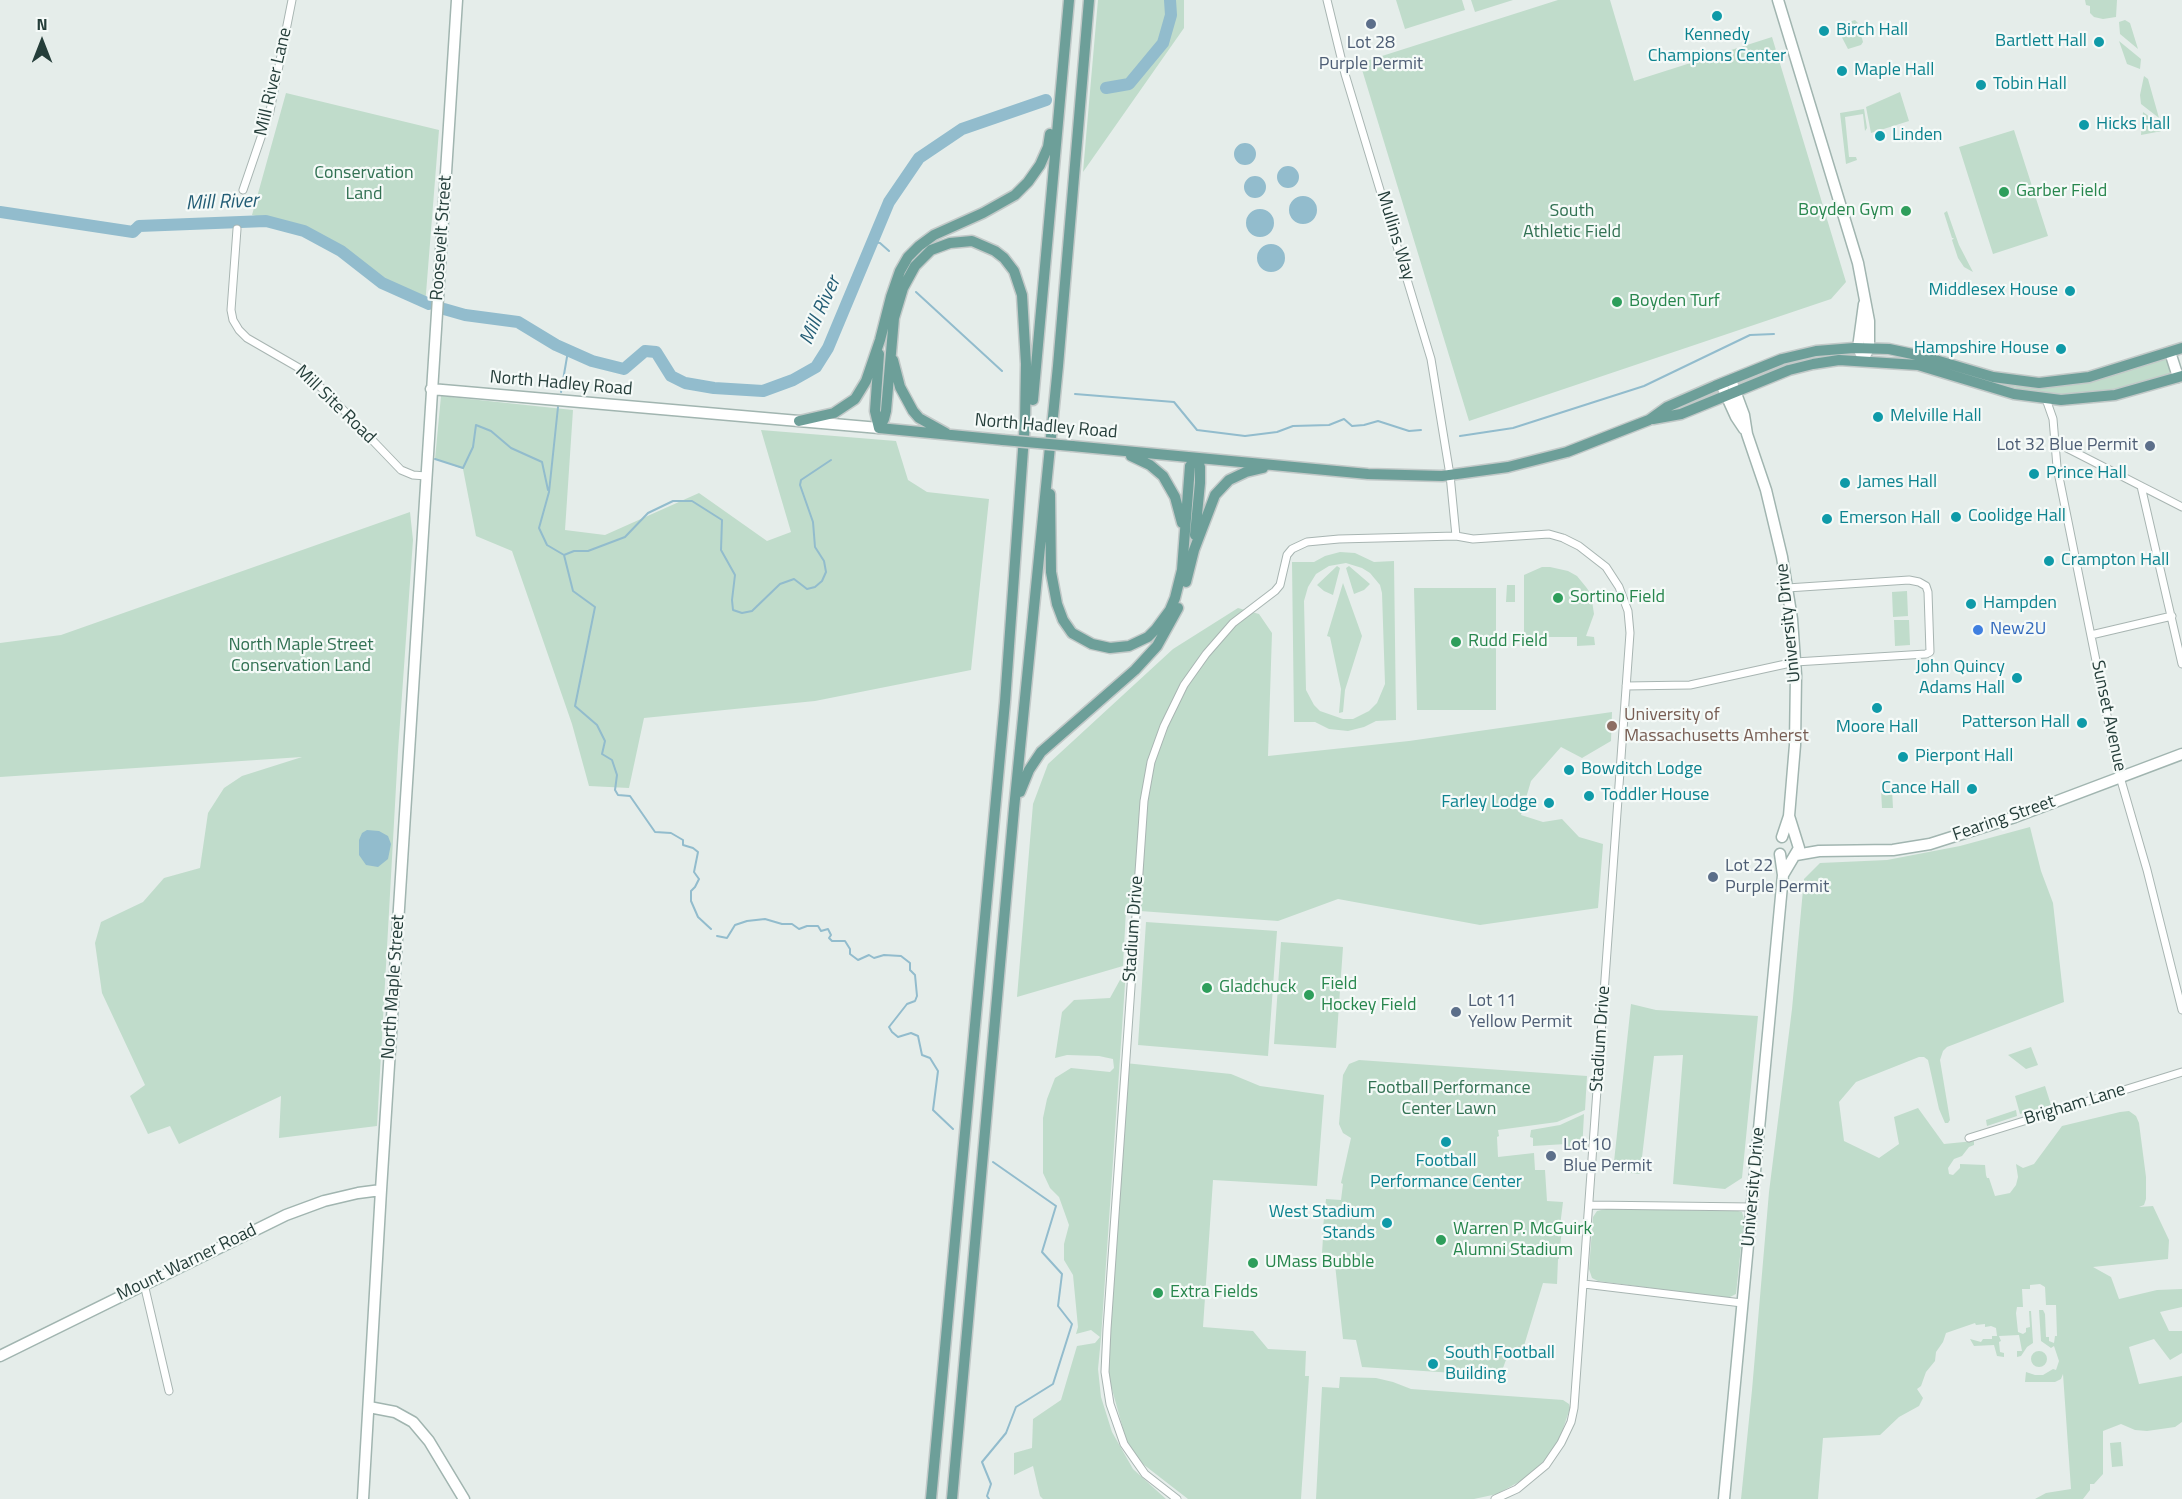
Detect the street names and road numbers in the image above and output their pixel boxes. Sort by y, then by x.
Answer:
street label: Mill River Lane [251,26,297,138]
street label: Roosevelt Street [427,175,457,301]
street label: Mullins Way [1371,189,1419,283]
street label: Mill Site Road [290,361,380,449]
street label: North Hadley Road [489,367,633,401]
street label: North Hadley Road [974,410,1118,444]
street label: University Drive [1772,562,1806,684]
street label: Sunset Avenue [2086,659,2130,773]
street label: Fearing Street [1950,791,2058,847]
street label: Stadium Drive [1120,875,1148,983]
street label: North Maple Street [378,914,410,1060]
street label: Stadium Drive [1587,985,1615,1093]
street label: Brigham Lane [2022,1079,2128,1131]
street label: University Drive [1738,1126,1770,1248]
street label: Mount Warner Road [114,1220,260,1306]

